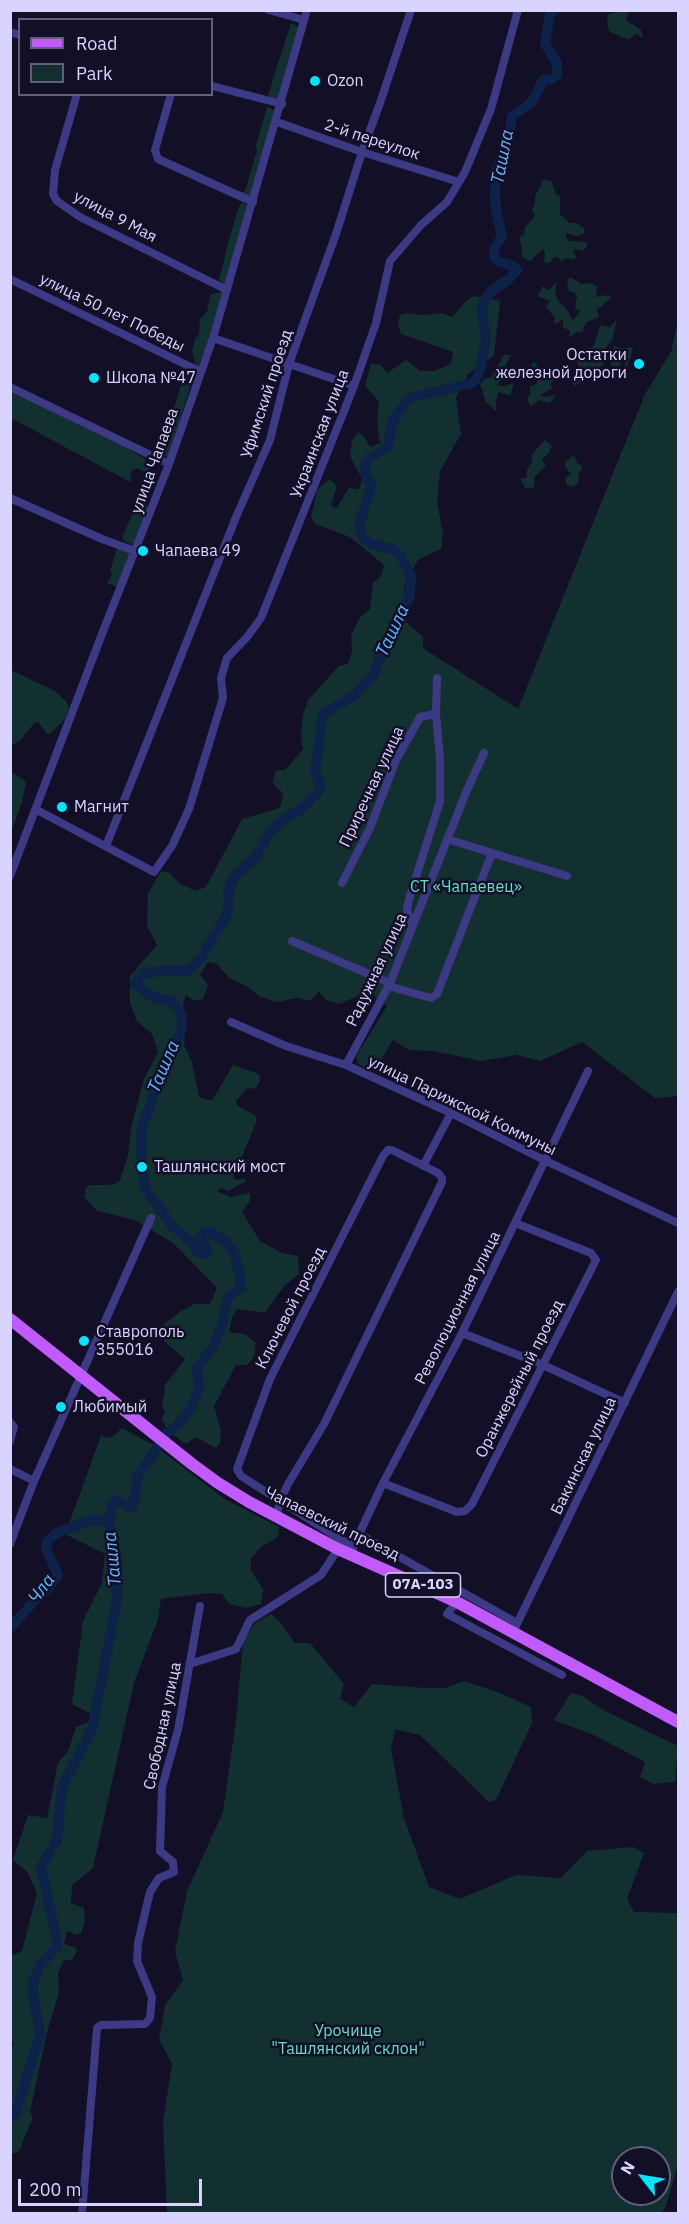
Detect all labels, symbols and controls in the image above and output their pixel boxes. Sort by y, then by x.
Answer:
legend [18,18,213,96]
text: Road [76,32,117,55]
text: Park [76,62,112,85]
place label: Ozon [327,71,364,91]
marker: Ozon [308,74,322,88]
street label: 2-й переулок [322,115,422,165]
water label: Ташла [487,128,519,186]
street label: улица 9 Мая [70,187,160,247]
street label: улица 50 лет Победы [36,270,188,356]
street label: Уфимский проезд [237,327,297,461]
place label: Остатки железной дороги [496,345,627,383]
marker: Остатки железной дороги [632,357,646,371]
street label: Украинская улица [287,367,353,501]
place label: Школа №47 [106,368,196,388]
marker: Школа №47 [87,371,101,385]
street label: улица Чапаева [127,406,183,516]
place label: Чапаева 49 [155,541,241,561]
marker: Чапаева 49 [136,544,150,558]
water label: Ташла [372,602,414,660]
street label: Приречная улица [336,724,408,850]
place label: Магнит [74,797,129,817]
marker: Магнит [55,800,69,814]
park label: СТ «Чапаевец» [410,877,522,897]
street label: Радужная улица [342,910,412,1030]
water label: Ташла [143,1038,185,1096]
street label: улица Парижской Коммуны [364,1052,560,1160]
place label: Ташлянский мост [154,1157,286,1177]
marker: Ташлянский мост [135,1160,149,1174]
street label: Революционная улица [411,1228,505,1388]
street label: Ключевой проезд [252,1244,330,1372]
street label: Оранжерейный проезд [472,1297,568,1461]
place label: Ставрополь 355016 [96,1322,184,1360]
marker: Ставрополь 355016 [77,1334,91,1348]
street label: Бакинская улица [547,1394,621,1518]
place label: Любимый [73,1397,147,1417]
marker: Любимый [54,1400,68,1414]
street label: Чапаевский проезд [262,1483,402,1565]
water label: Ташла [99,1531,127,1587]
water label: Чла [24,1570,60,1608]
road number: 07А-103 [386,1573,460,1597]
street label: Свободная улица [140,1660,186,1792]
park label: Урочище "Ташлянский склон" [271,2021,425,2059]
north arrow [611,2146,671,2206]
text: N [616,2158,639,2178]
scale bar [21,2167,206,2205]
text: 200 m [29,2178,81,2201]

